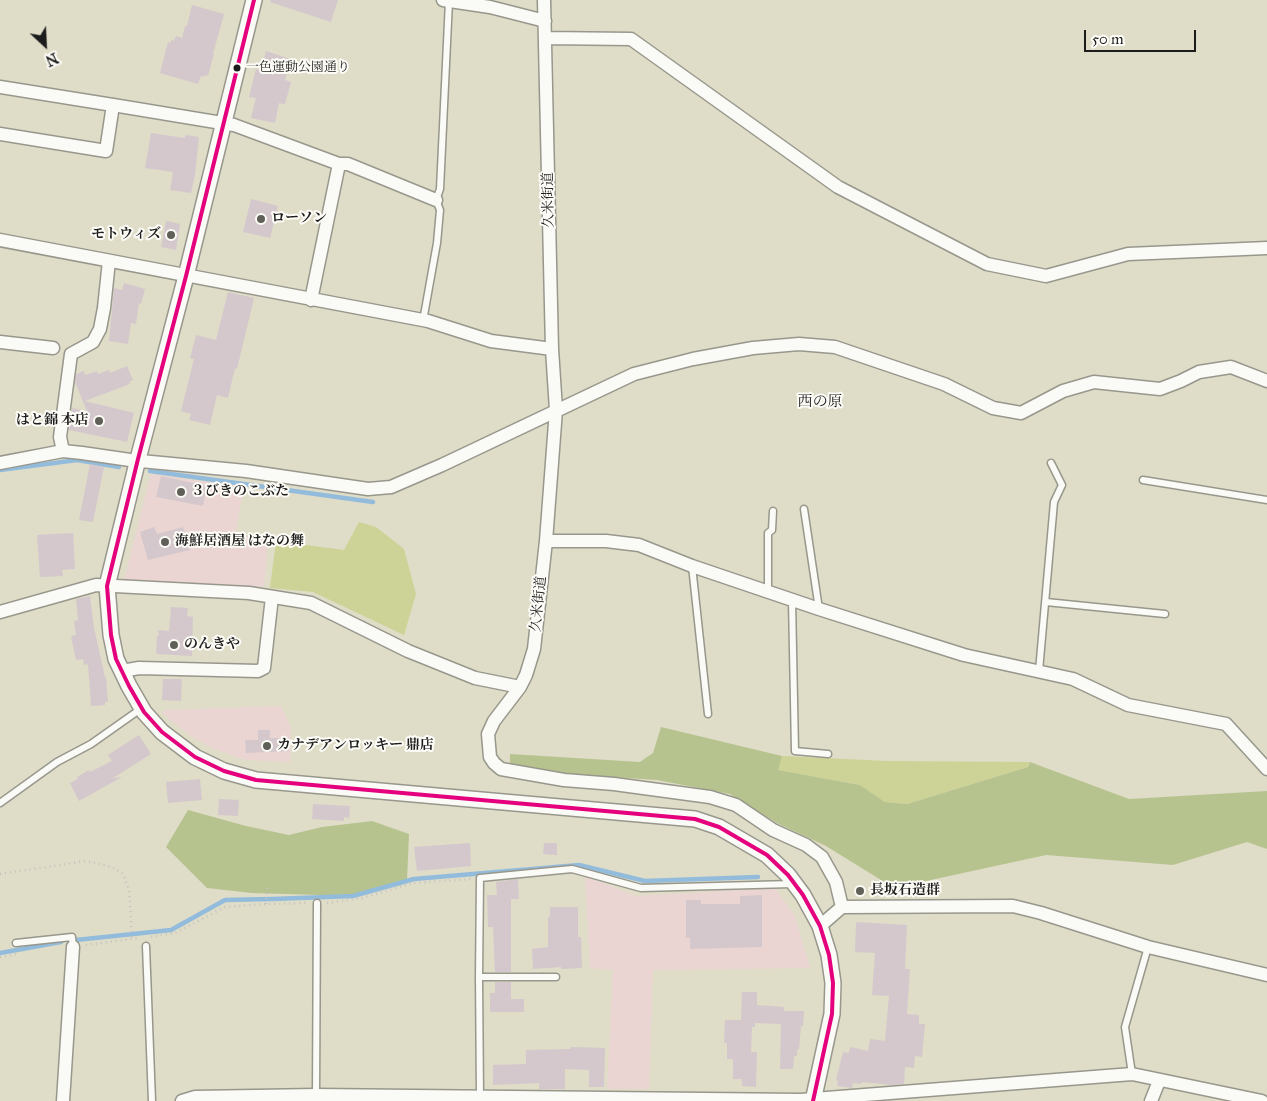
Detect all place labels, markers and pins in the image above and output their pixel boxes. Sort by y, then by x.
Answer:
place label: 一色運動公園通り [246,60,350,76]
marker: 一色運動公園通り [232,63,242,73]
place label: ローソン [271,211,327,227]
marker: ローソン [255,213,267,225]
place label: モトウィズ [91,227,161,243]
marker: モトウィズ [165,229,177,241]
place label: はと錦 本店 [16,413,89,429]
marker: はと錦 本店 [93,415,105,427]
place label: ３びきのこぶた [191,484,289,500]
marker: ３びきのこぶた [175,486,187,498]
place label: 海鮮居酒屋 はなの舞 [175,534,304,550]
marker: 海鮮居酒屋 はなの舞 [159,536,171,548]
place label: のんきや [184,637,240,653]
marker: のんきや [168,639,180,651]
place label: カナデアンロッキー 鼎店 [277,738,434,754]
marker: カナデアンロッキー 鼎店 [261,740,273,752]
place label: 長坂石造群 [870,883,940,899]
marker: 長坂石造群 [854,885,866,897]

